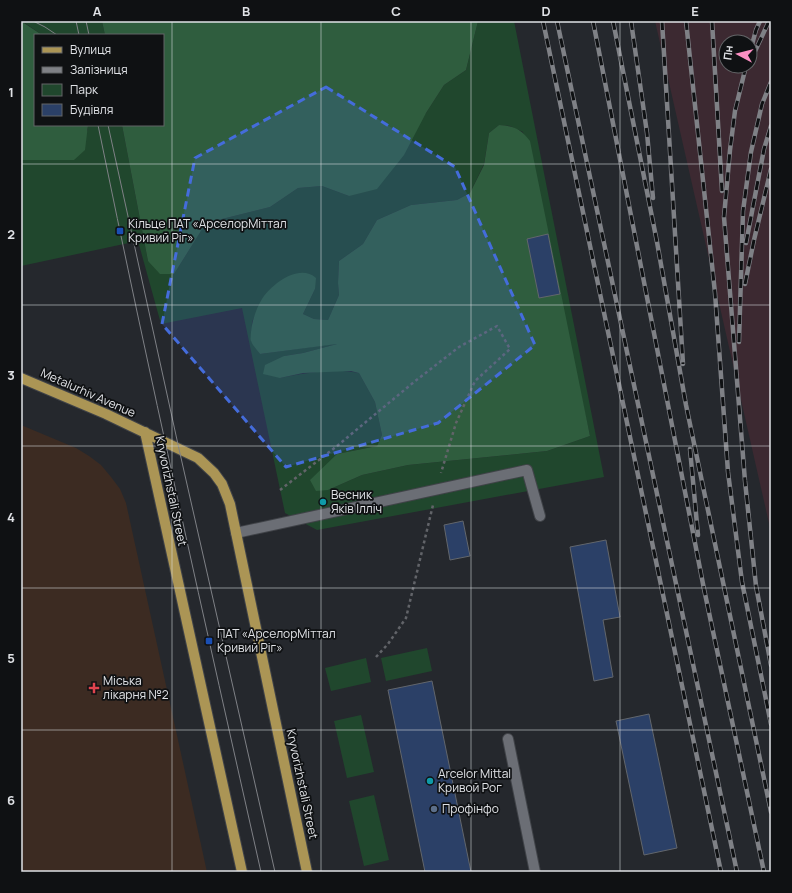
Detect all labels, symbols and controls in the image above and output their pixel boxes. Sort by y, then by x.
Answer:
text: A [93,2,102,20]
text: B [242,2,250,20]
text: C [391,2,401,20]
text: D [541,2,551,20]
text: E [691,2,699,20]
legend [34,34,164,126]
north arrow [718,34,758,74]
text: Вулиця [70,41,111,58]
text: Пн [719,44,736,61]
text: Залізниця [70,61,128,78]
text: Парк [70,81,99,98]
text: 1 [8,83,14,101]
text: Будівля [70,101,113,118]
place label: Кільце ПАТ «АрселорМіттал Кривий Ріг» [128,215,287,246]
text: 2 [7,225,15,243]
marker: Кільце ПАТ «АрселорМіттал Кривий Ріг» [115,226,125,236]
street label: Metalurhiv Avenue [38,364,138,421]
text: 3 [7,366,15,384]
street label: Kryvorizhstali Street [152,434,192,548]
place label: Весник Яків Ілліч [331,486,382,517]
marker: Весник Яків Ілліч [318,497,328,507]
text: 4 [7,508,15,526]
place label: ПАТ «АрселорМіттал Кривий Ріг» [217,625,336,656]
marker: ПАТ «АрселорМіттал Кривий Ріг» [204,636,214,646]
text: 5 [7,649,15,667]
place label: Міська лікарня №2 [103,672,169,703]
marker: Міська лікарня №2 [88,682,100,694]
street label: Kryvorizhstali Street [283,727,323,841]
place label: Arcelor Mittal Кривой Рог [438,765,511,796]
marker: Arcelor Mittal Кривой Рог [425,776,435,786]
text: 6 [7,791,15,809]
place label: Профінфо [442,800,499,817]
marker: Профінфо [429,804,439,814]

